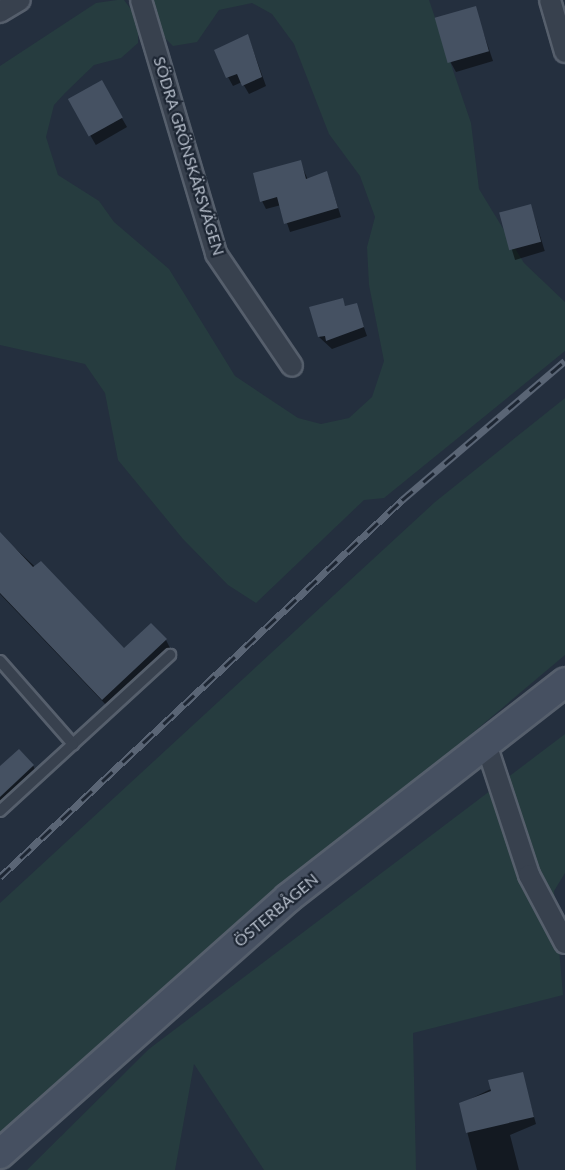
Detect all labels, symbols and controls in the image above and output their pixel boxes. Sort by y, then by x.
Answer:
street label: SÖDRA GRÖNSKÄRSVÄGEN [149,54,229,258]
street label: ÖSTERBÅGEN [230,869,322,951]

